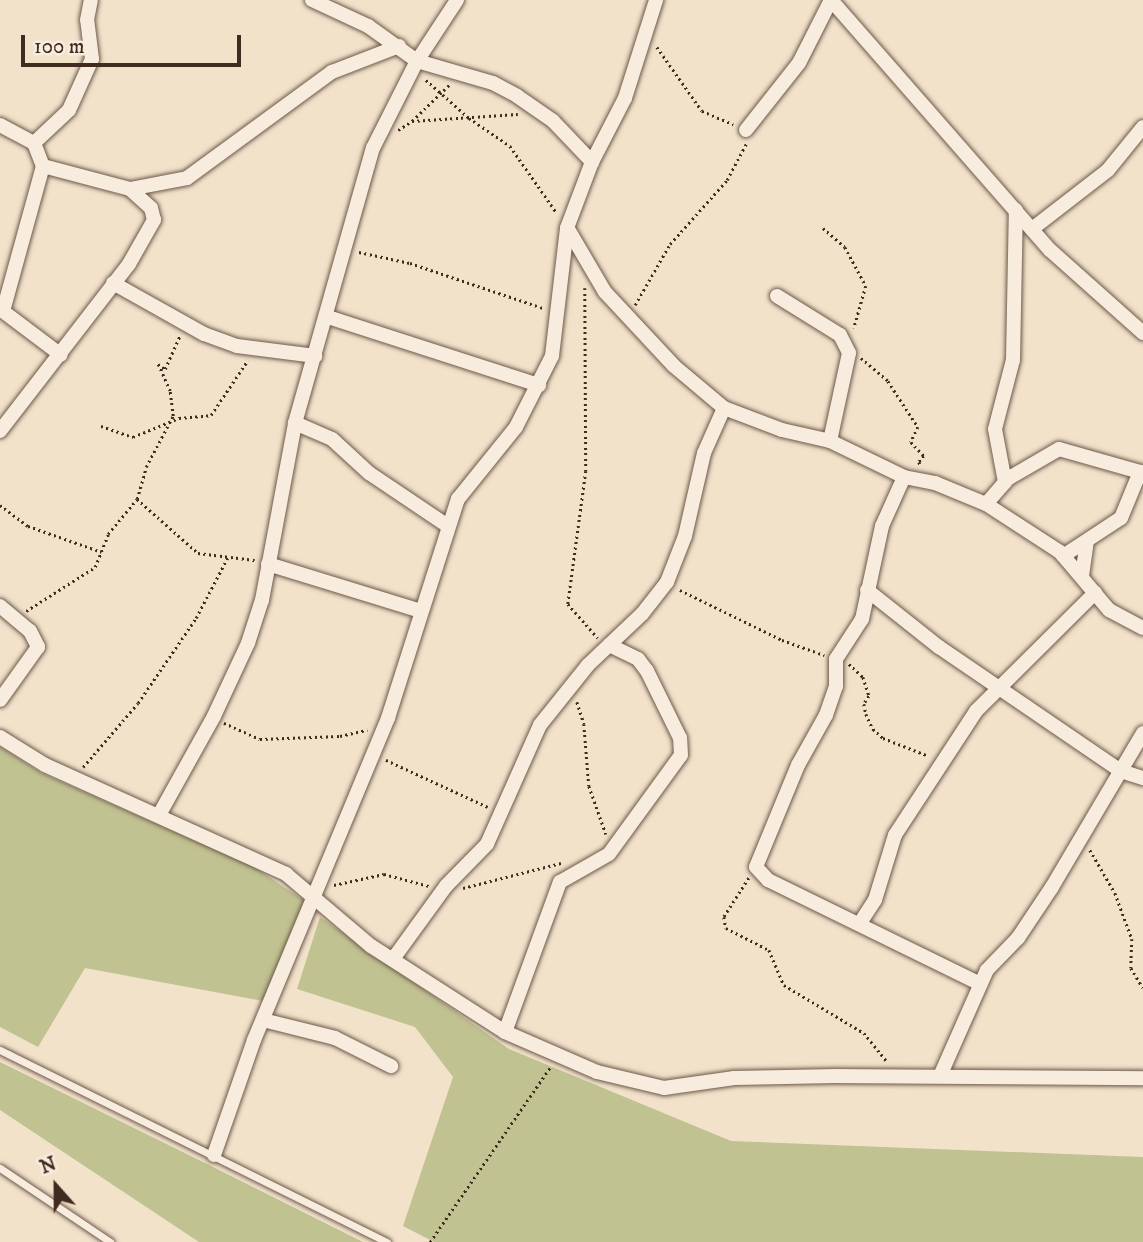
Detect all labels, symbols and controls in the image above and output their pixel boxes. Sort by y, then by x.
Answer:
scale bar [24,21,245,65]
text: 100 m [34,34,85,60]
north arrow [21,1151,91,1221]
text: N [37,1152,60,1179]

